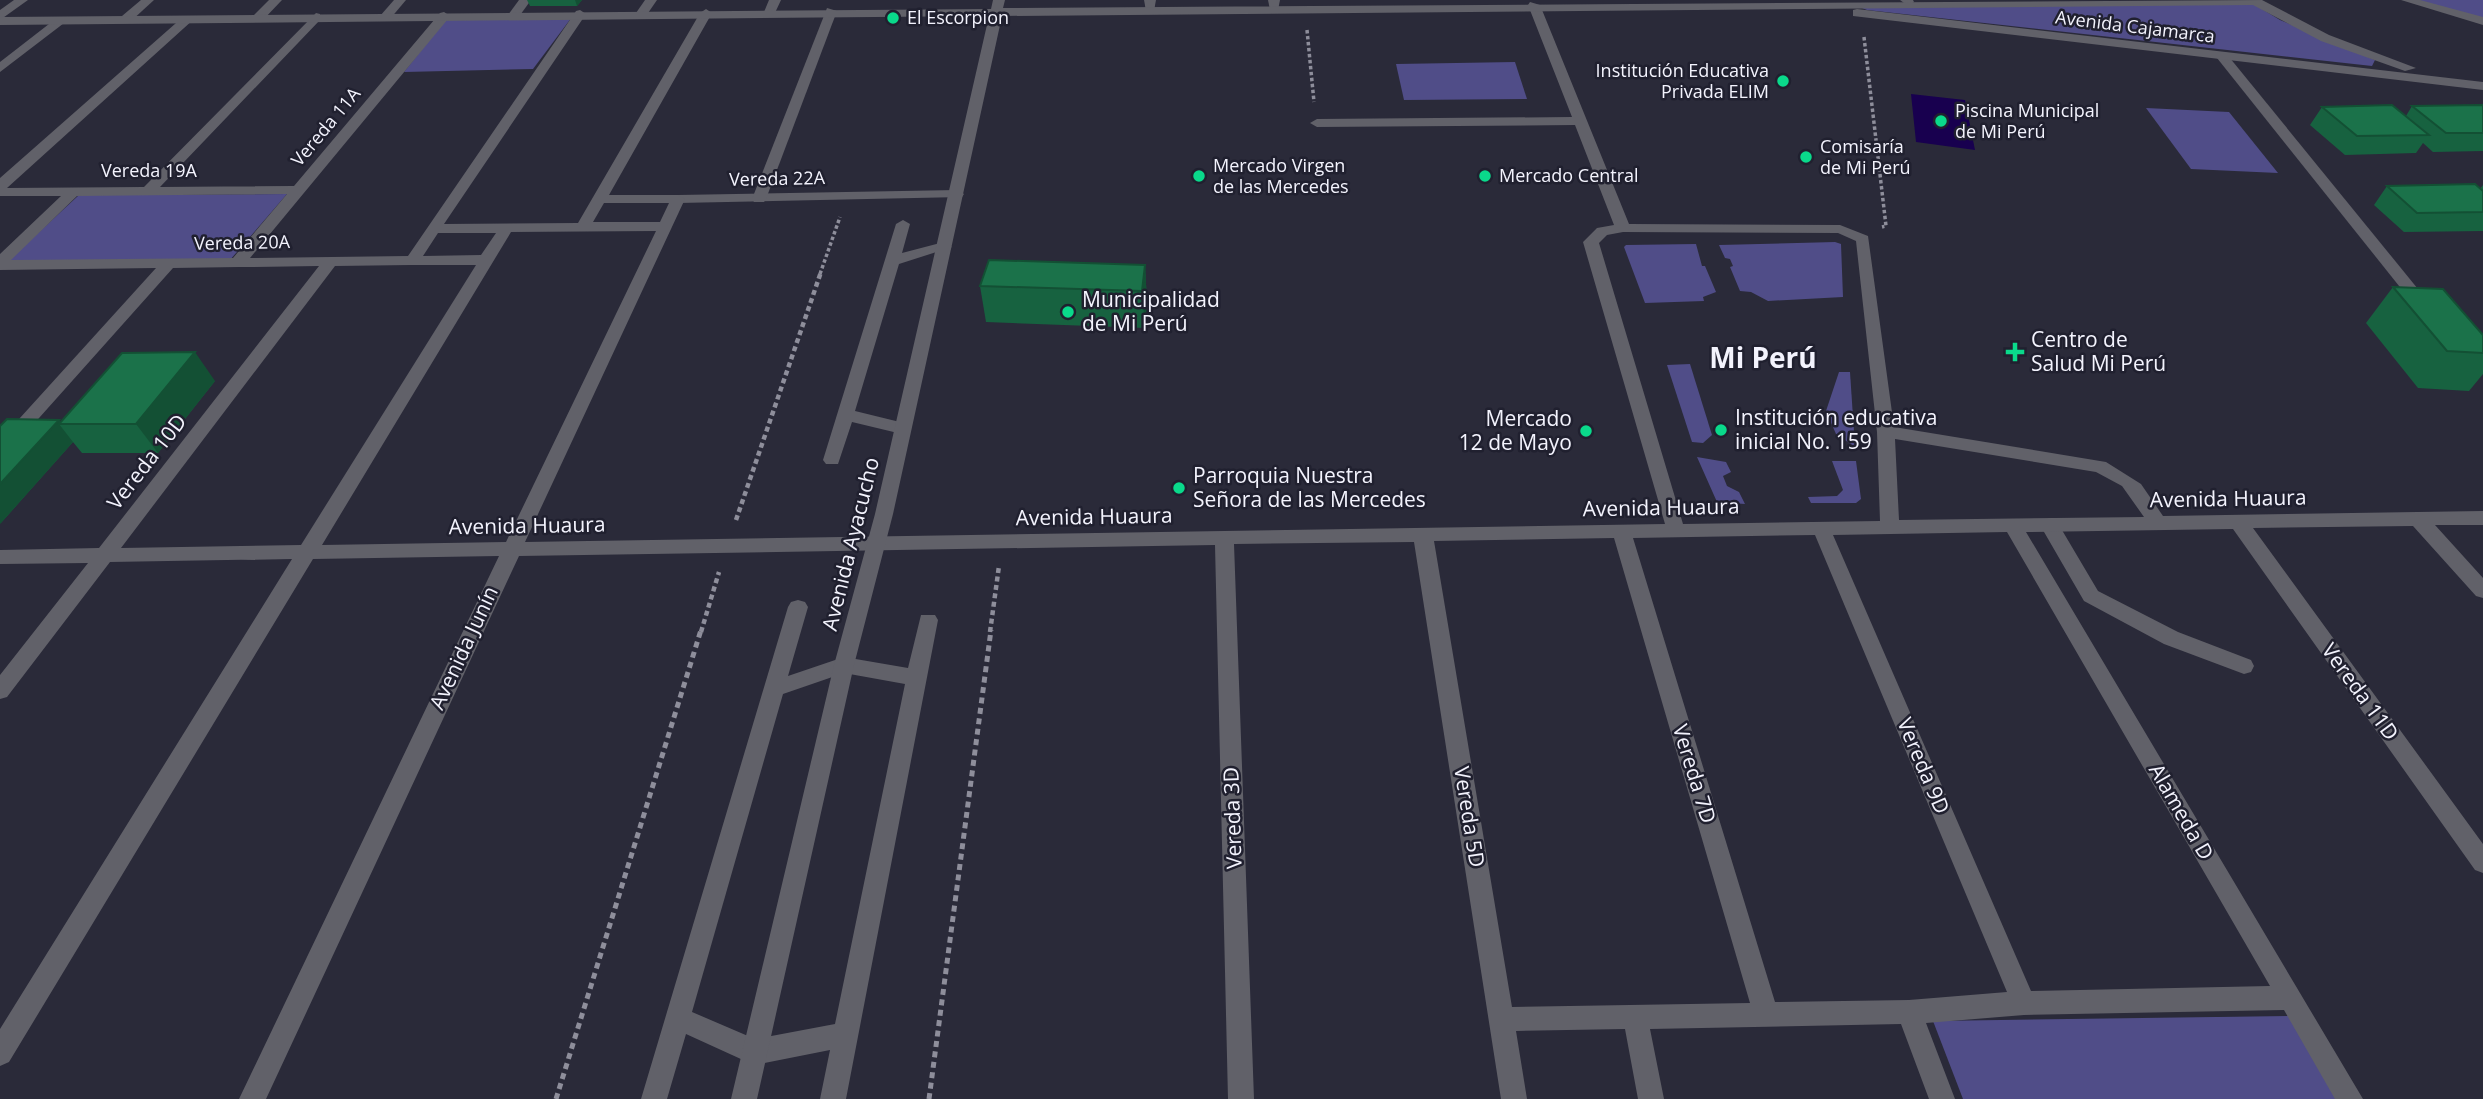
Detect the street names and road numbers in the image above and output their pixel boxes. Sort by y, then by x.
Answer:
street label: Avenida Cajamarca [2054,4,2216,48]
street label: Vereda 11A [285,81,366,171]
street label: Vereda 19A [101,158,198,182]
street label: Vereda 22A [729,165,826,191]
street label: Vereda 20A [194,229,291,255]
street label: Vereda 10D [100,408,192,515]
street label: Avenida Ayacucho [815,454,885,633]
street label: Avenida Huaura [2149,483,2307,513]
street label: Avenida Huaura [1582,492,1740,522]
street label: Avenida Huaura [1015,501,1173,531]
street label: Avenida Huaura [448,510,606,540]
street label: Avenida Junín [422,581,504,714]
street label: Vereda 11D [2316,637,2406,746]
street label: Vereda 9D [1891,713,1957,818]
street label: Vereda 7D [1667,721,1723,827]
street label: Alameda D [2143,758,2221,865]
street label: Vereda 5D [1448,764,1492,869]
street label: Vereda 3D [1216,767,1248,869]

